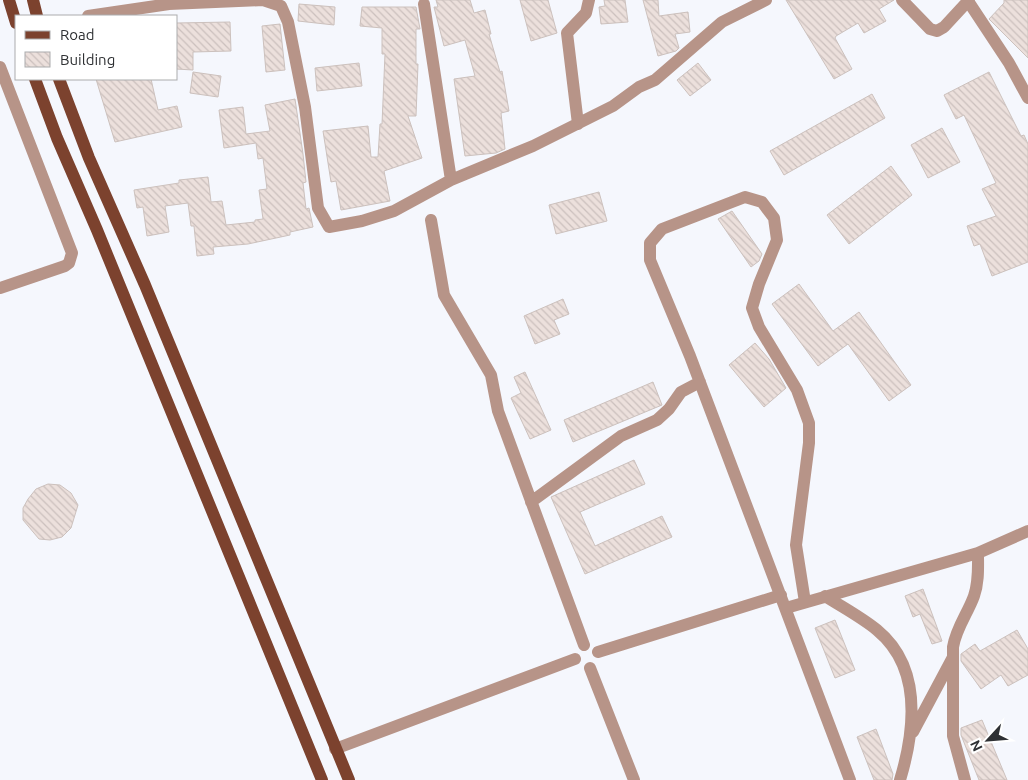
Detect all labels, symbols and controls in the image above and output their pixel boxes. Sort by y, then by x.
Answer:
legend [15,15,178,80]
text: Road [60,26,95,43]
text: Building [60,51,115,68]
north arrow [963,715,1013,765]
text: N [967,737,986,754]

